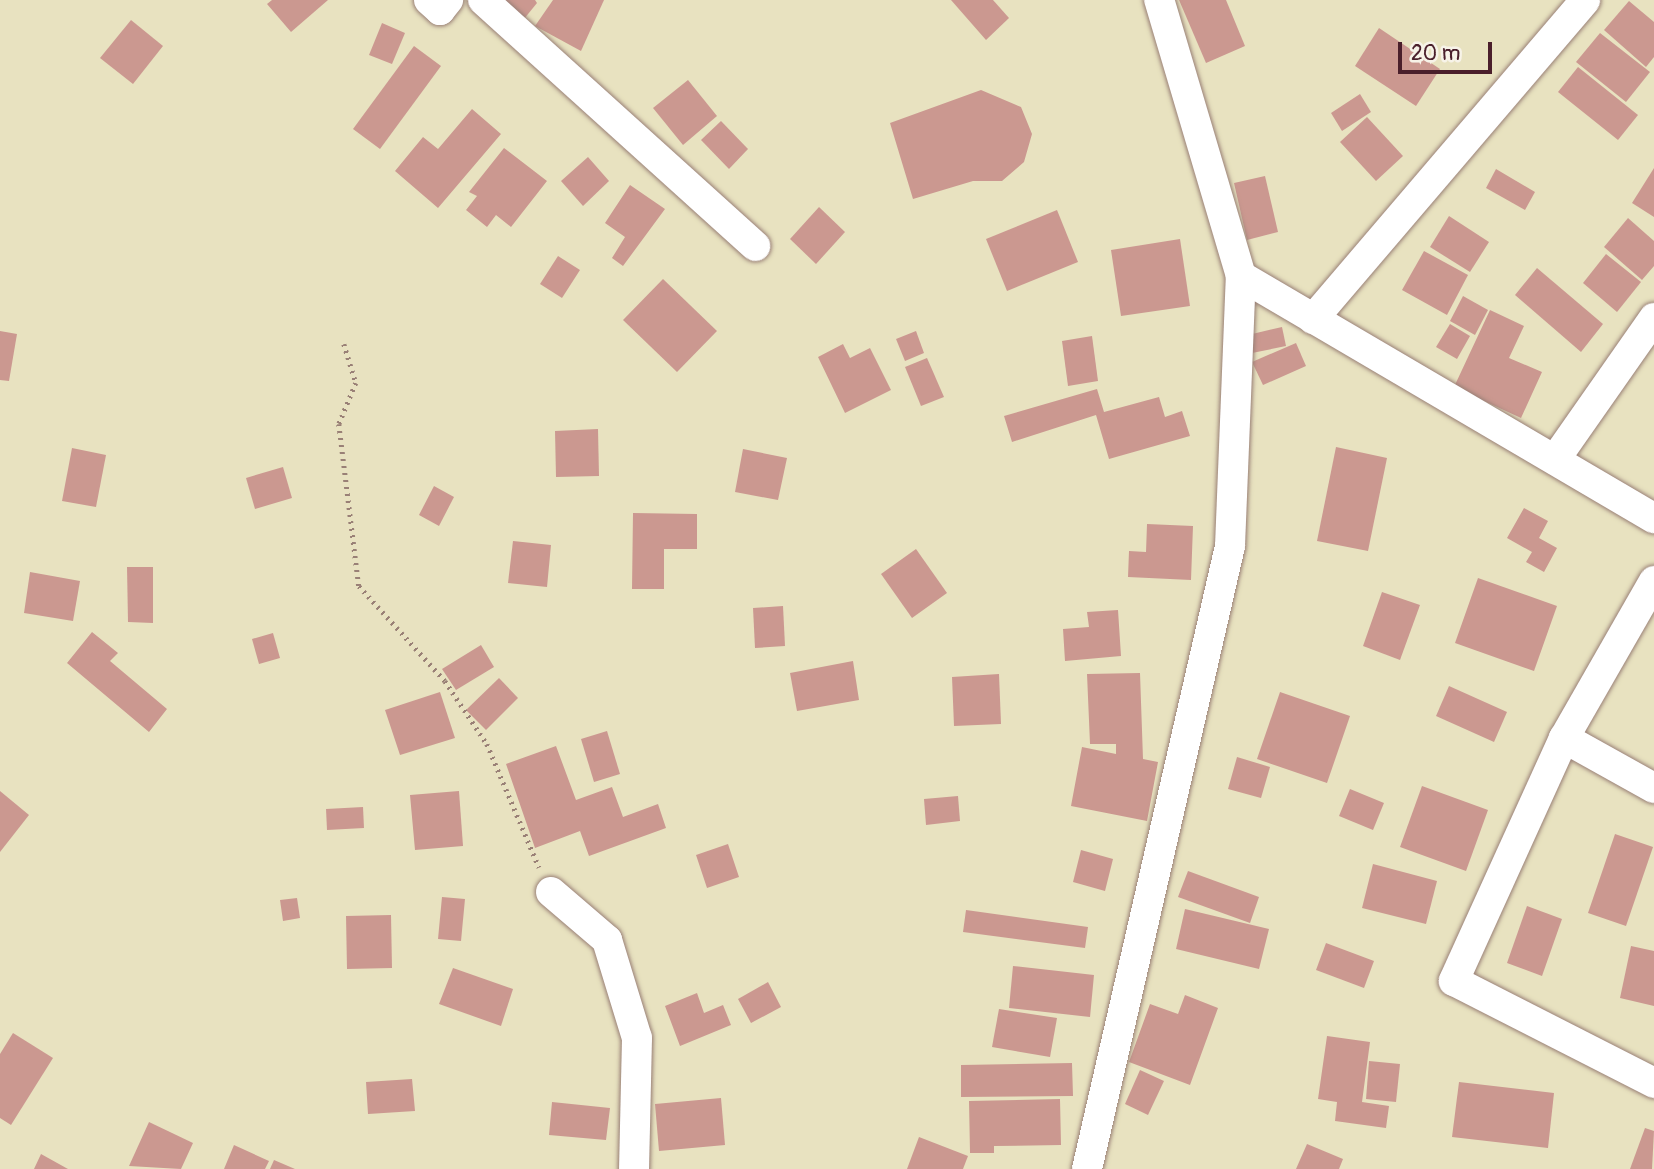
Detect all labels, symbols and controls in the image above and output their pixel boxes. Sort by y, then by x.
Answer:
scale bar [1402,28,1496,72]
text: 20 m [1411,40,1460,67]

